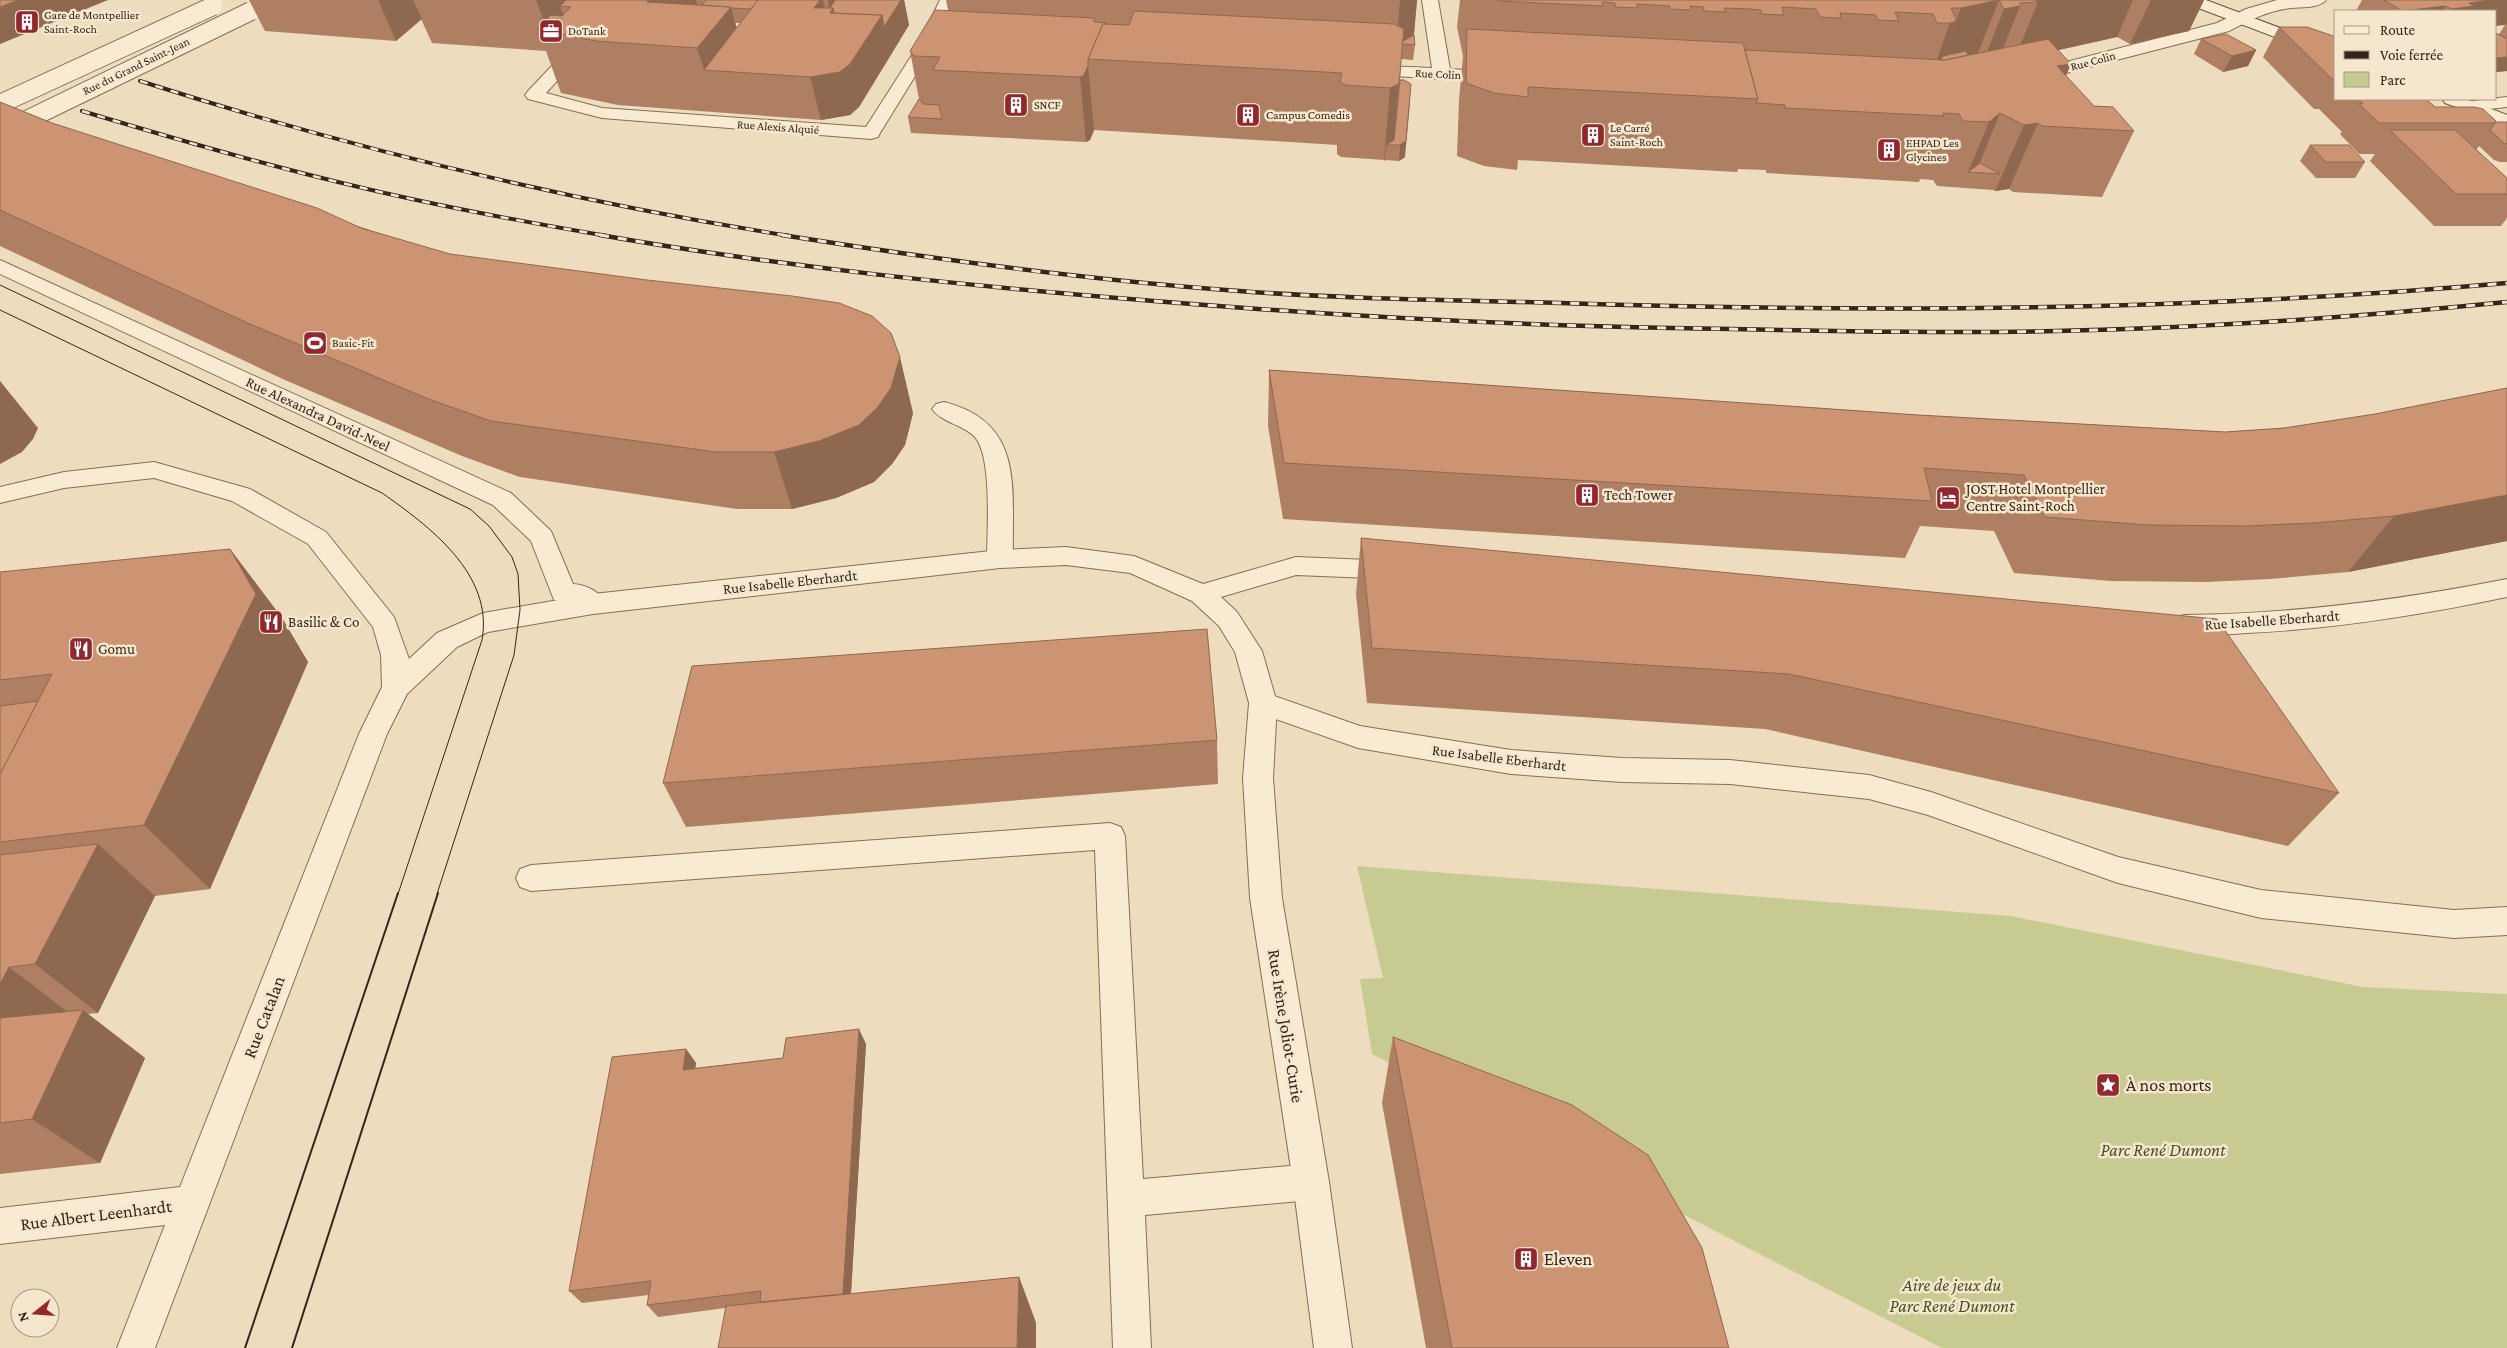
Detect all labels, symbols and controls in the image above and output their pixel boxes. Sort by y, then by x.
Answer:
place label: Gare de Montpellier Saint-Roch [44,8,140,36]
building icon: Gare de Montpellier Saint-Roch [14,9,40,35]
legend [2334,10,2497,100]
office icon: DoTank [538,18,564,44]
text: Route [2380,22,2415,38]
place label: DoTank [568,24,606,38]
street label: Rue du Grand Saint-Jean [80,34,192,98]
text: Voie ferrée [2380,47,2444,63]
street label: Rue Colin [2069,48,2118,74]
street label: Rue Colin [1415,66,1462,82]
text: Parc [2380,72,2406,88]
building icon: SNCF [1003,92,1029,118]
place label: SNCF [1034,98,1061,112]
building icon: Campus Comedis [1235,102,1261,128]
place label: Campus Comedis [1266,108,1350,122]
street label: Rue Alexis Alquié [737,117,819,137]
place label: Le Carré Saint-Roch [1610,121,1663,149]
building icon: Le Carré Saint-Roch [1580,122,1606,148]
place label: EHPAD Les Glycines [1906,136,1959,164]
building icon: EHPAD Les Glycines [1876,137,1902,163]
sports icon: Basic-Fit [302,330,328,356]
place label: Basic-Fit [332,336,375,350]
street label: Rue Alexandra David-Neel [243,374,393,454]
place label: JOST Hotel Montpellier Centre Saint-Roch [1964,481,2106,514]
building icon: Tech Tower [1574,482,1600,508]
hotel icon: JOST Hotel Montpellier Centre Saint-Roch [1935,485,1961,511]
place label: Tech Tower [1604,487,1674,503]
street label: Rue Isabelle Eberhardt [722,567,859,597]
street label: Rue Isabelle Eberhardt [2204,607,2341,633]
restaurant icon: Basilic & Co [258,609,284,635]
place label: Basilic & Co [288,614,359,630]
restaurant icon: Gomu [68,636,94,662]
place label: Gomu [98,641,135,657]
street label: Rue Isabelle Eberhardt [1431,742,1568,774]
street label: Rue Irène Joliot-Curie [1264,948,1308,1104]
street label: Rue Catalan [239,973,289,1061]
place icon: À nos morts [2095,1072,2121,1098]
place label: À nos morts [2126,1075,2211,1095]
park label: Parc René Dumont [2101,1140,2226,1160]
street label: Rue Albert Leenhardt [19,1196,174,1234]
building icon: Eleven [1513,1246,1539,1272]
place label: Eleven [1544,1249,1592,1269]
park label: Aire de jeux du Parc René Dumont [1890,1275,2015,1316]
north arrow [10,1288,60,1338]
text: N [13,1309,32,1324]

